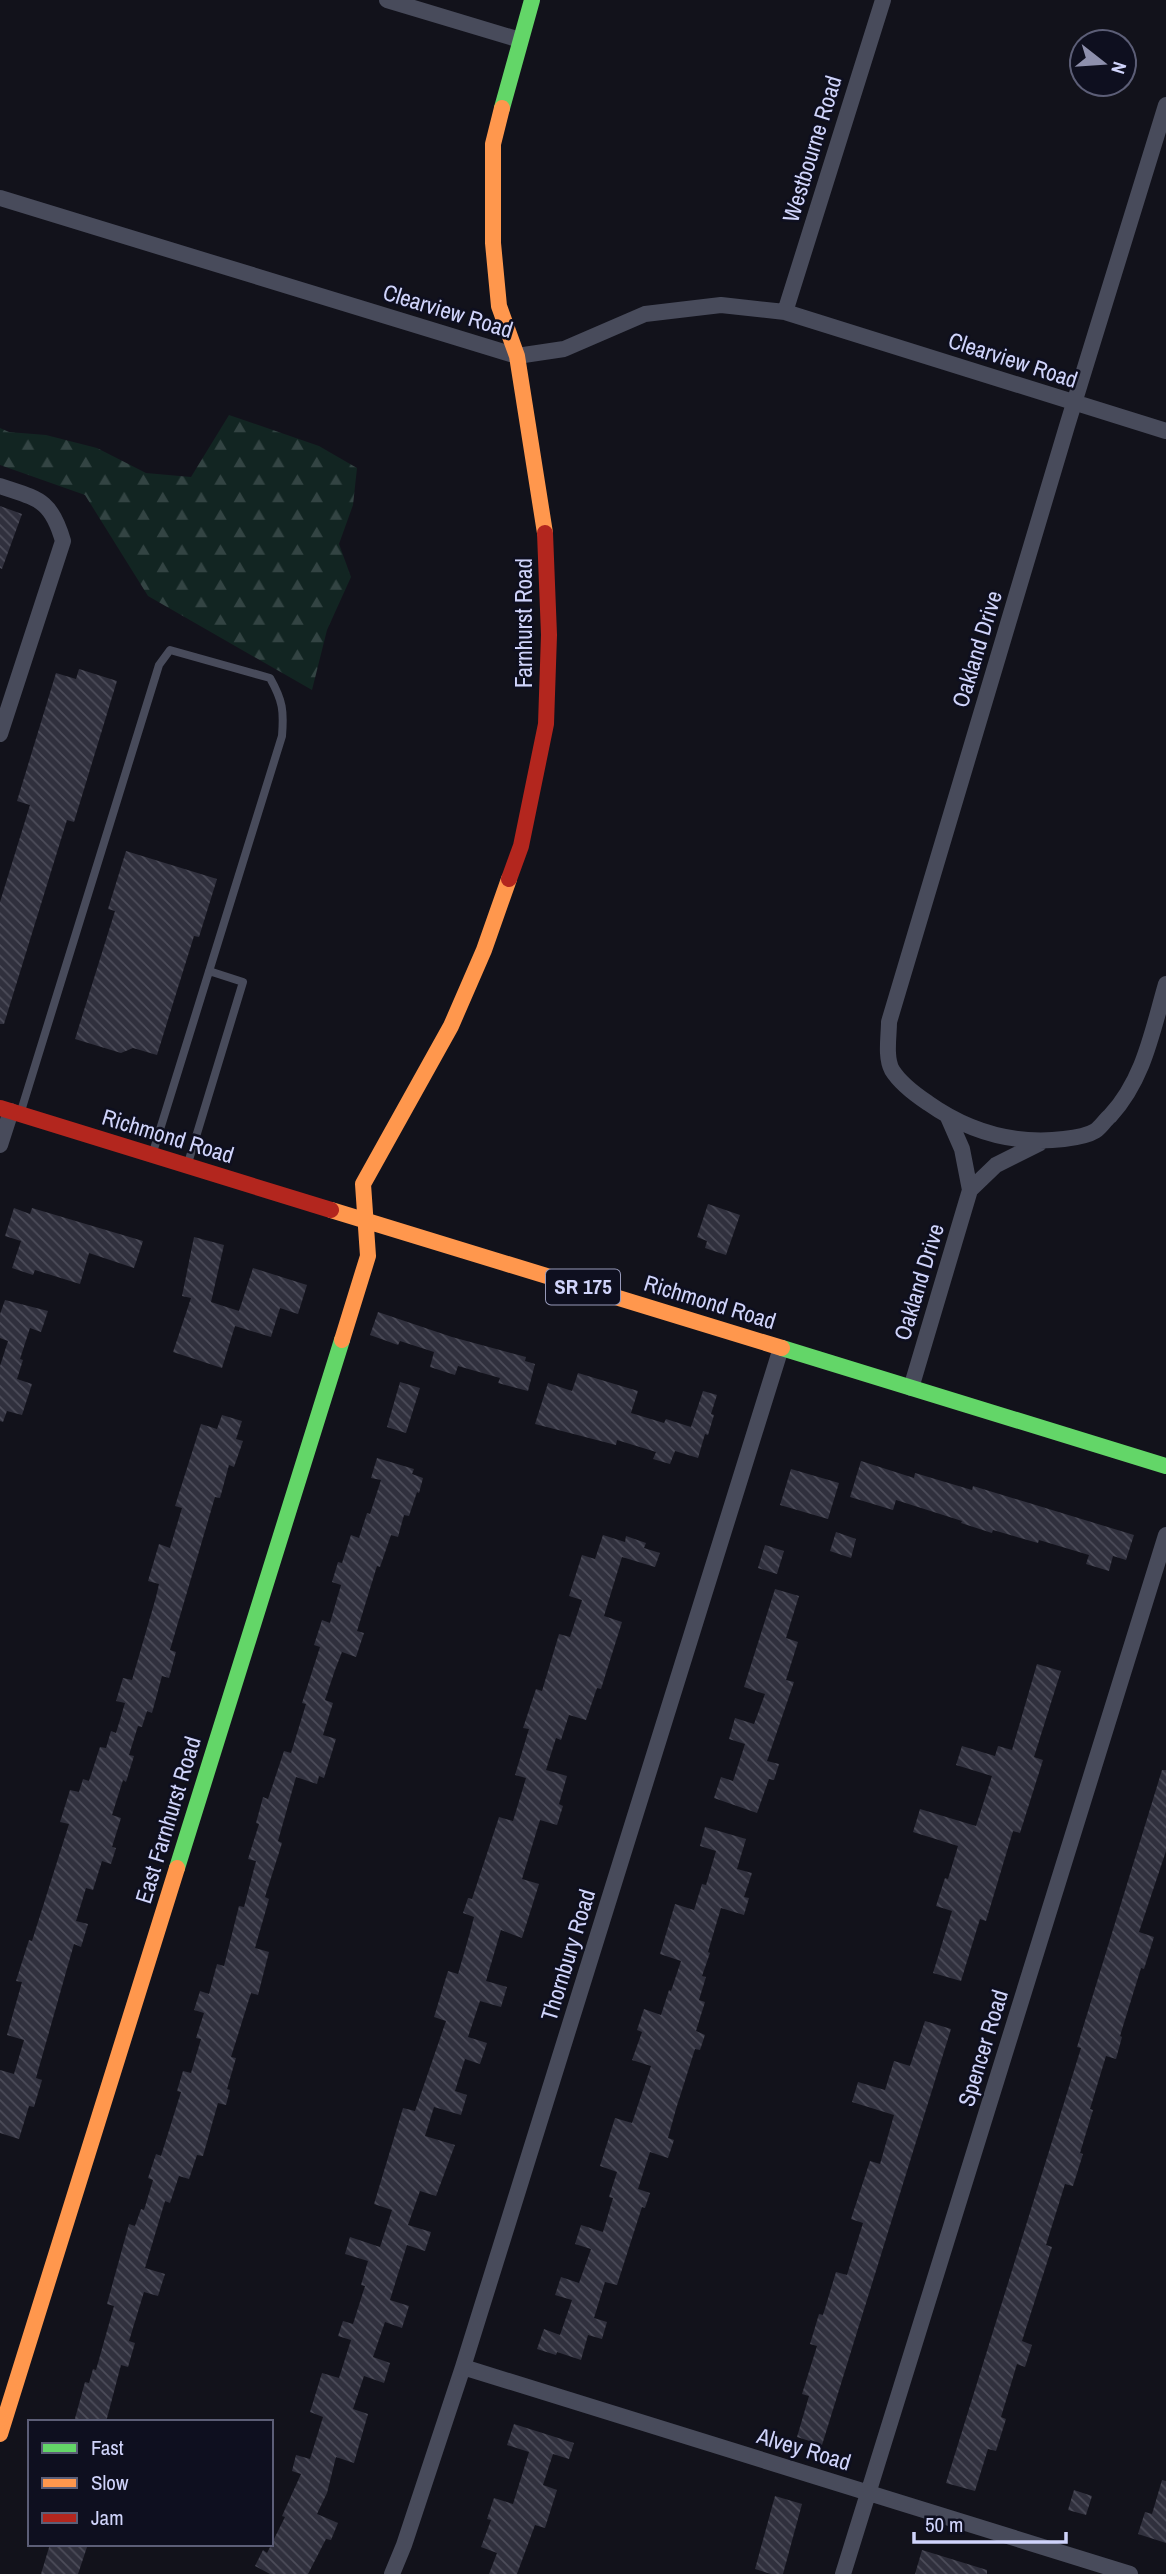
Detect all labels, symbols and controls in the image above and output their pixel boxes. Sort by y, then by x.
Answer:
north arrow [1068,28,1138,98]
text: N [1105,59,1133,77]
street label: Westbourne Road [775,72,849,226]
street label: Clearview Road [379,276,517,345]
street label: Clearview Road [945,324,1082,395]
street label: Farnhurst Road [508,558,539,688]
street label: Oakland Drive [944,587,1009,711]
street label: Richmond Road [98,1101,238,1170]
street label: Oakland Drive [886,1220,951,1344]
street label: Richmond Road [640,1267,780,1336]
road number: SR 175 [546,1270,620,1304]
street label: East Farnhurst Road [127,1733,208,1907]
street label: Thornbury Road [533,1885,602,2025]
street label: Spencer Road [950,1986,1015,2110]
street label: Alvey Road [753,2419,855,2477]
legend [28,2420,273,2546]
text: Fast [91,2433,124,2462]
text: Slow [91,2468,129,2497]
scale bar [914,2500,1066,2544]
text: Jam [91,2503,124,2532]
text: 50 m [925,2510,963,2539]

